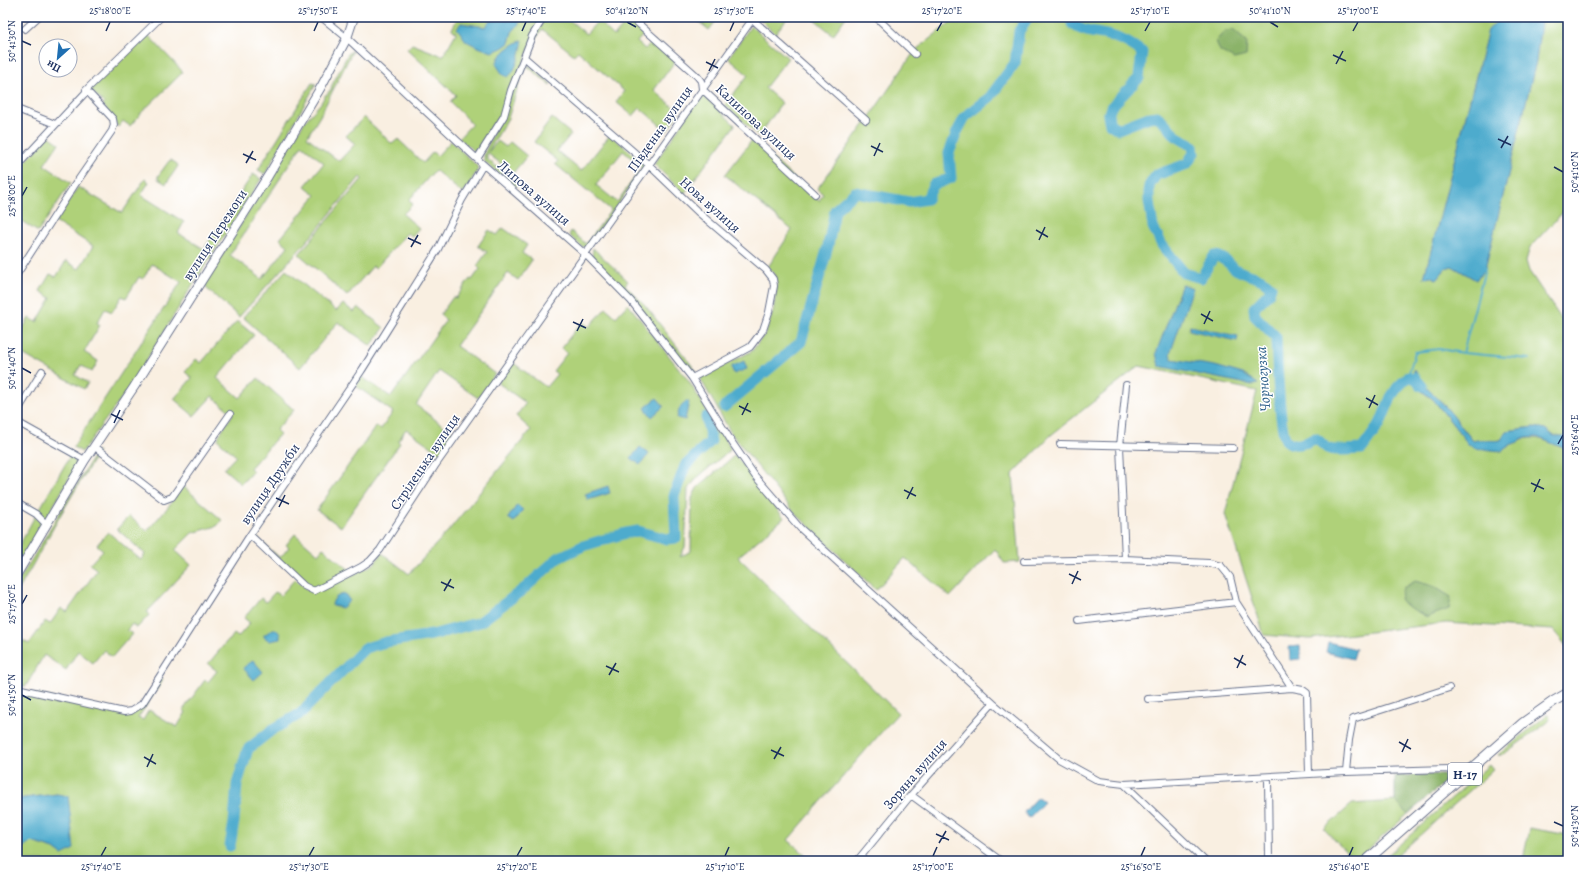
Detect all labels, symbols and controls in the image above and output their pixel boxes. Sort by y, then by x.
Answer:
text: 25°18'00"E [89,4,131,17]
text: 25°17'50"E [298,4,338,17]
text: 25°17'40"E [506,4,546,17]
text: 50°41'20"N [606,4,648,17]
text: 25°17'30"E [714,4,754,17]
text: 25°17'20"E [922,4,962,17]
text: 25°17'10"E [1130,4,1170,17]
text: 50°41'10"N [1249,4,1291,17]
text: 25°17'00"E [1338,4,1379,17]
text: 50°41'30"N [5,20,18,62]
north arrow [38,38,78,78]
text: Пн [43,56,64,76]
street label: Калинова вулиця [711,80,801,165]
street label: Південна вулиця [623,82,697,176]
text: 50°41'10"N [1568,151,1581,193]
street label: Липова вулиця [494,156,575,230]
street label: Нова вулиця [675,173,745,238]
text: 25°18'00"E [5,175,18,217]
street label: вулиця Перемоги [178,185,252,285]
water label: Чорногузка [1251,346,1275,412]
text: 50°41'40"N [5,347,18,389]
street label: Стрілецька вулиця [386,410,464,514]
text: 25°16'40"E [1568,415,1581,455]
street label: вулиця Дружби [236,440,304,528]
text: 25°17'50"E [5,584,18,624]
text: 50°41'50"N [5,674,18,716]
street label: Зоряна вулиця [879,734,951,814]
road number: Н-17 [1448,763,1482,785]
text: 50°41'30"N [1568,805,1581,847]
text: 25°17'40"E [81,860,121,873]
text: 25°17'30"E [289,860,329,873]
text: 25°17'20"E [497,860,537,873]
text: 25°17'10"E [705,860,745,873]
text: 25°17'00"E [913,860,954,873]
text: 25°16'50"E [1121,860,1161,873]
text: 25°16'40"E [1329,860,1369,873]

